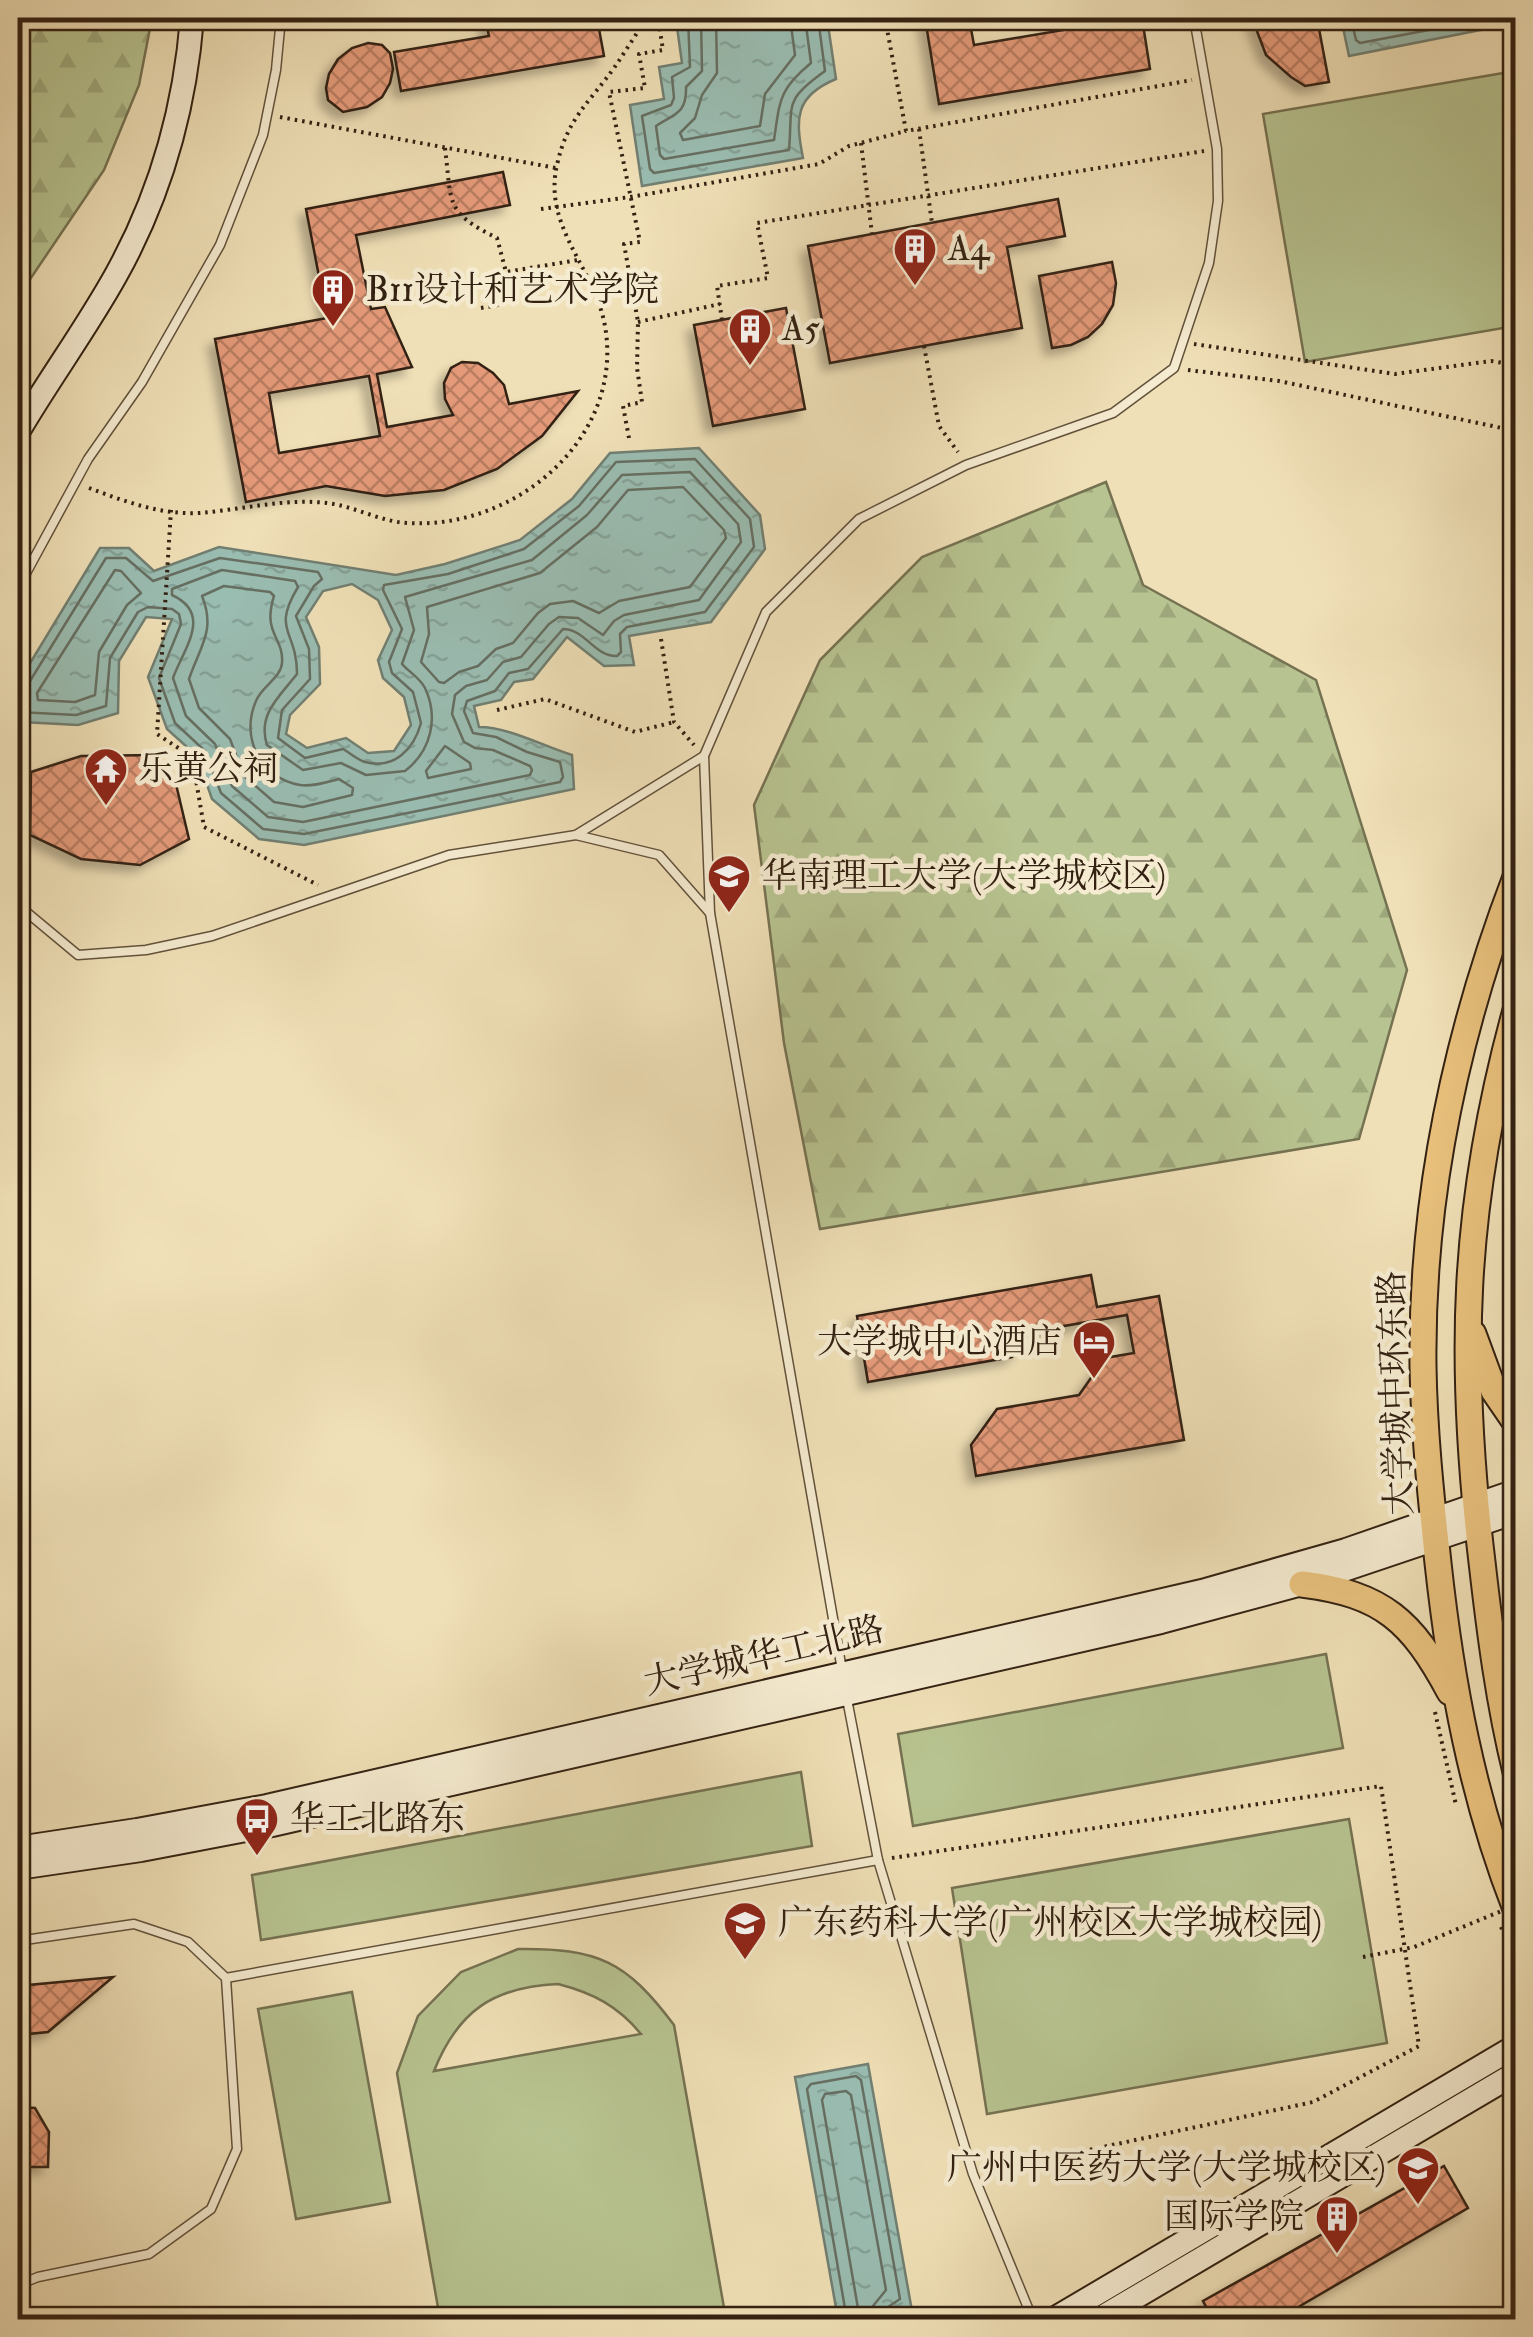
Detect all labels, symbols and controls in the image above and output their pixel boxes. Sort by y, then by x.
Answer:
building icon: A4 [892,226,938,287]
place label: A4 [947,227,991,271]
building icon: B11设计和艺术学院 [310,267,356,328]
place label: B11设计和艺术学院 [366,268,659,312]
building icon: A5 [727,306,773,367]
place label: A5 [781,307,820,351]
temple icon: 乐黄公祠 [83,746,129,807]
place label: 乐黄公祠 [138,747,278,791]
school or university icon: 华南理工大学(大学城校区) [706,853,752,914]
place label: 华南理工大学(大学城校区) [762,854,1166,898]
street label: 大学城中环东路 [1370,1270,1422,1516]
hotel icon: 大学城中心酒店 [1071,1319,1117,1380]
place label: 大学城中心酒店 [817,1320,1062,1364]
street label: 大学城华工北路 [640,1607,888,1705]
bus stop icon: 华工北路东 [234,1796,280,1857]
place label: 华工北路东 [290,1797,465,1841]
school or university icon: 广东药科大学(广州校区大学城校园) [722,1900,768,1961]
place label: 广东药科大学(广州校区大学城校园) [778,1901,1322,1945]
school or university icon: 广州中医药大学(大学城校区) [1395,2145,1441,2206]
place label: 广州中医药大学(大学城校区) [947,2146,1386,2190]
building icon: 国际学院 [1314,2194,1360,2255]
place label: 国际学院 [1164,2195,1304,2239]

